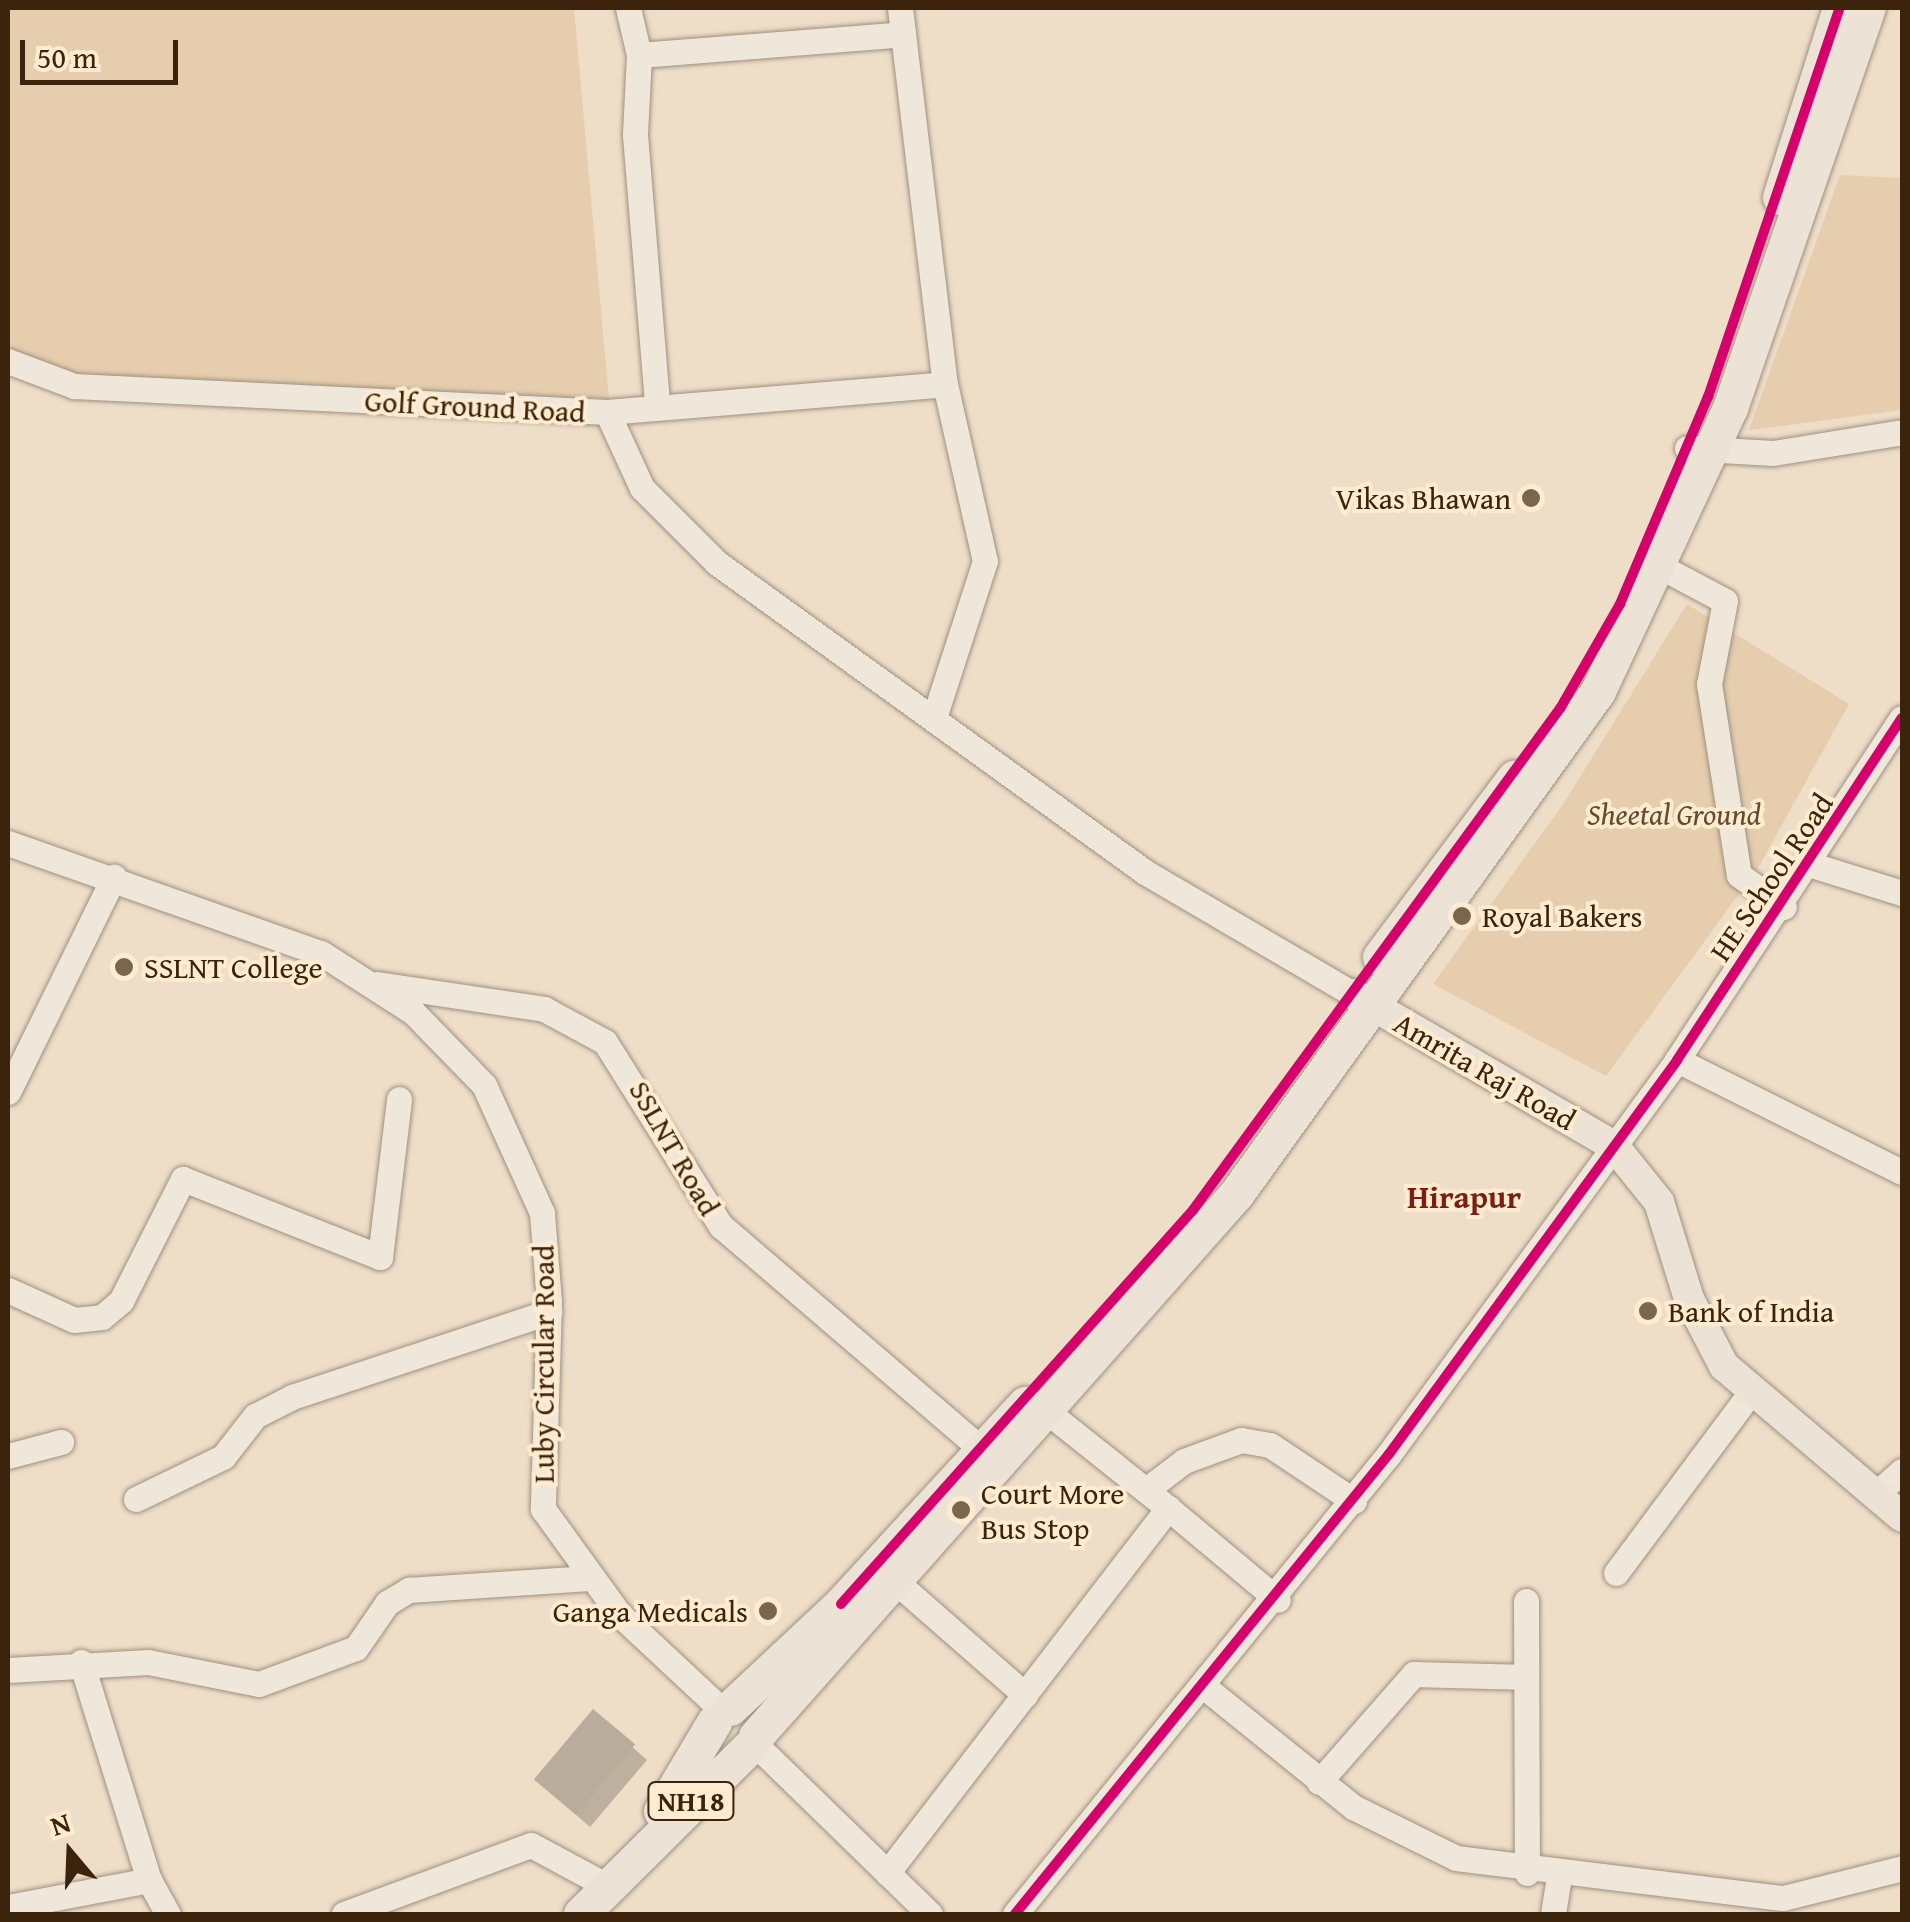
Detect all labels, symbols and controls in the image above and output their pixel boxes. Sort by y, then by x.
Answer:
scale bar [25,20,182,82]
text: 50 m [37,35,97,79]
street label: Golf Ground Road [364,382,586,430]
place label: Vikas Bhawan [1336,480,1511,516]
marker: Vikas Bhawan [1520,487,1542,509]
street label: HE School Road [1702,786,1840,968]
park label: Sheetal Ground [1587,796,1761,832]
place label: Royal Bakers [1482,898,1642,934]
marker: Royal Bakers [1451,905,1473,927]
place label: SSLNT College [144,949,322,985]
marker: SSLNT College [113,956,135,978]
street label: Amrita Raj Road [1388,1004,1582,1138]
street label: SSLNT Road [622,1074,728,1222]
district label: Hirapur [1407,1178,1521,1216]
street label: Luby Circular Road [525,1245,561,1483]
place label: Bank of India [1668,1293,1834,1329]
marker: Bank of India [1637,1300,1659,1322]
place label: Court More Bus Stop [981,1475,1124,1546]
marker: Court More Bus Stop [950,1499,972,1521]
place label: Ganga Medicals [553,1593,748,1629]
marker: Ganga Medicals [757,1600,779,1622]
road number: NH18 [646,1778,736,1824]
text: N [45,1801,76,1846]
north arrow [20,1802,120,1902]

